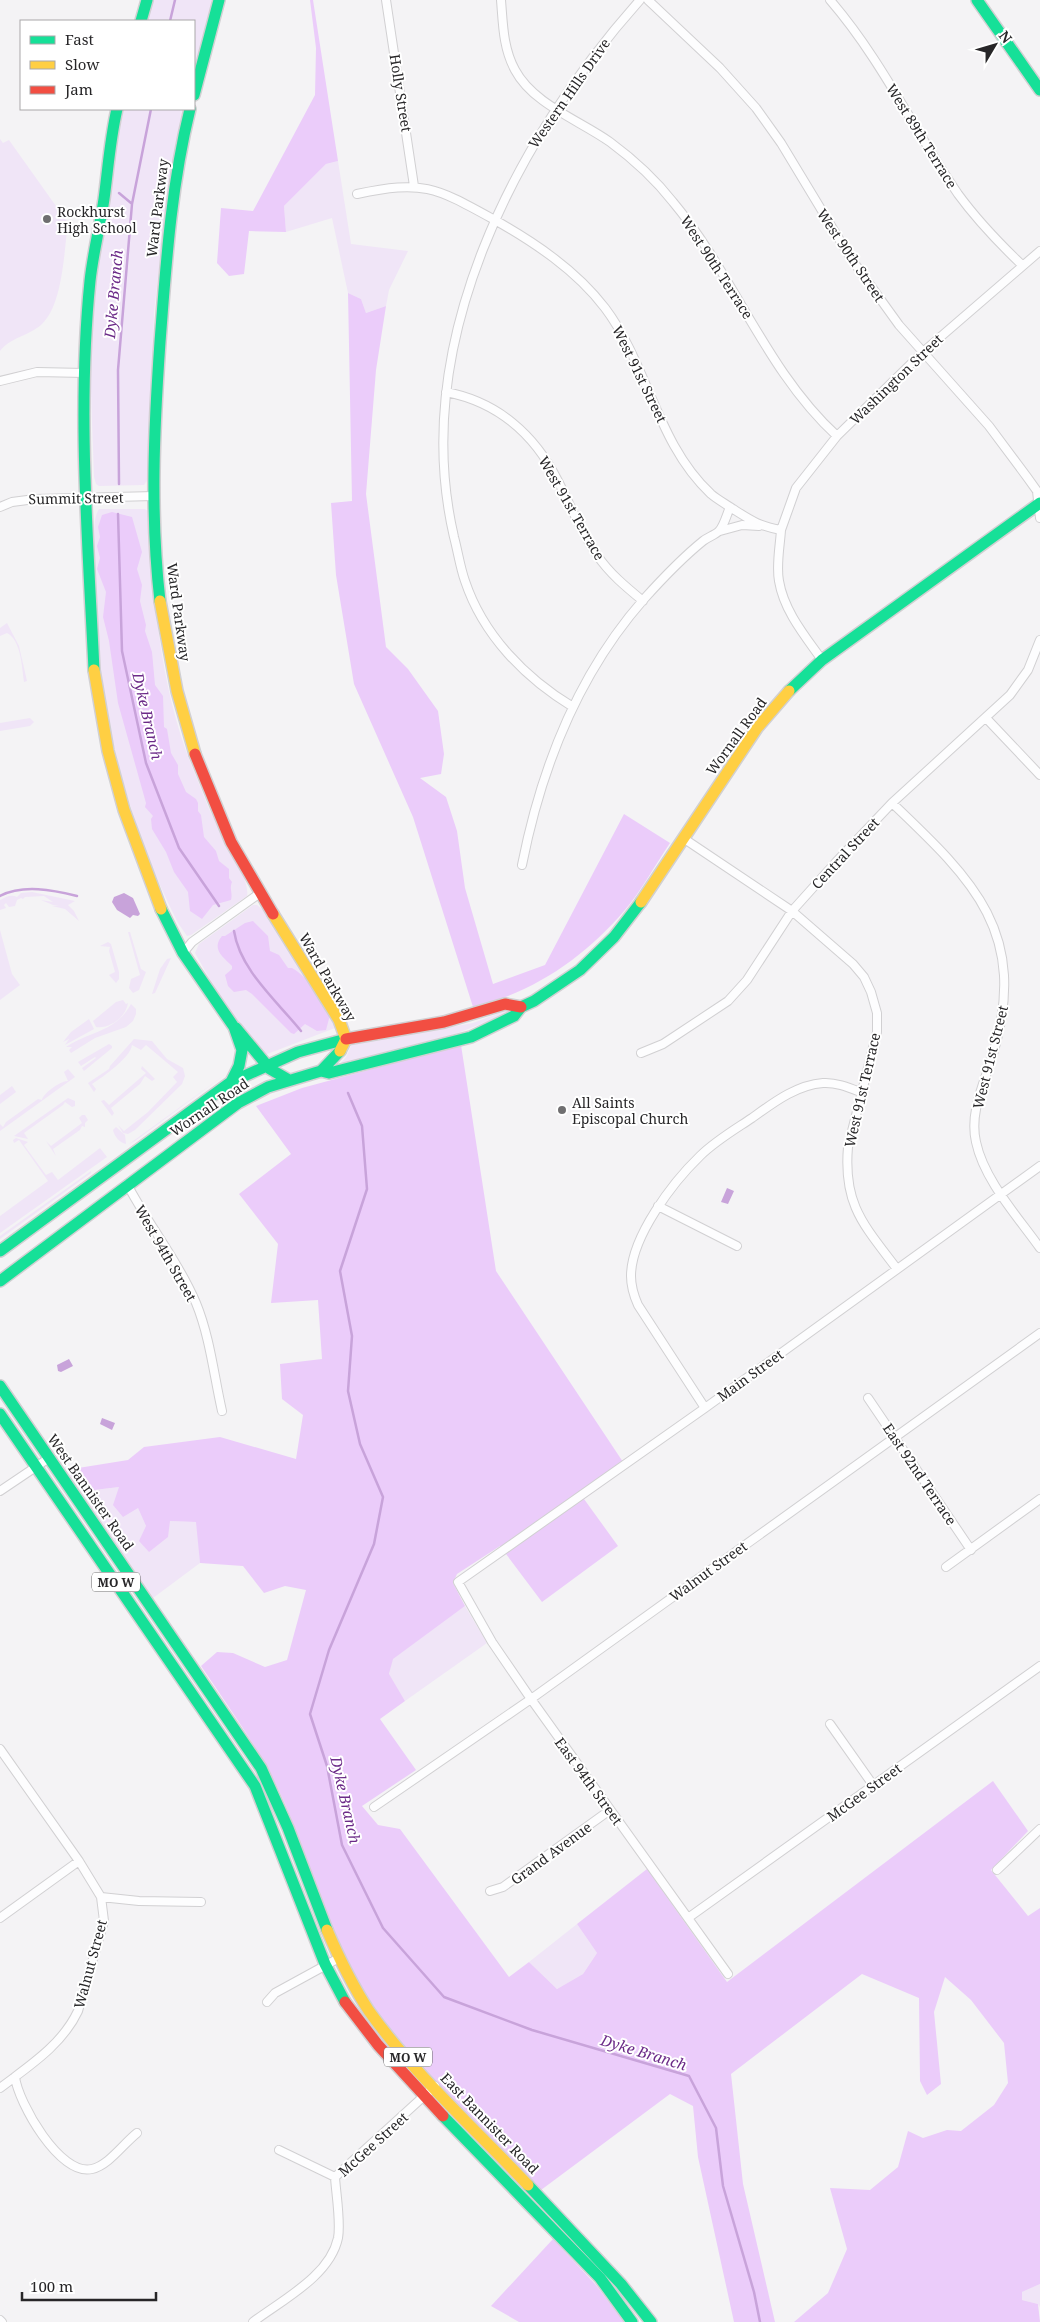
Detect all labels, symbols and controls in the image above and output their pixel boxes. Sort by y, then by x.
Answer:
legend [20,20,195,110]
north arrow [970,20,1020,70]
text: N [995,26,1017,47]
text: Fast [65,29,94,49]
street label: Western Hills Drive [524,34,614,152]
street label: Holly Street [385,53,417,133]
text: Slow [65,54,99,74]
text: Jam [64,79,93,99]
street label: West 89th Terrace [882,80,962,192]
street label: Ward Parkway [142,158,172,258]
place label: Rockhurst High School [57,202,137,237]
street label: West 90th Street [813,205,889,305]
street label: West 90th Terrace [676,212,758,322]
marker: Rockhurst High School [41,213,53,225]
water label: Dyke Branch [99,249,127,340]
street label: West 91st Street [608,322,672,426]
street label: Washington Street [845,330,947,428]
street label: West 91st Terrace [534,452,610,564]
street label: Summit Street [28,488,124,508]
street label: Ward Parkway [163,562,195,662]
water label: Dyke Branch [128,670,168,762]
street label: Wornall Road [701,693,771,779]
street label: Central Street [807,813,883,893]
street label: Ward Parkway [295,929,361,1025]
street label: West 91st Street [968,1003,1012,1111]
street label: West 91st Terrace [840,1031,884,1149]
street label: Wornall Road [166,1073,253,1140]
place label: All Saints Episcopal Church [572,1093,688,1128]
marker: All Saints Episcopal Church [556,1104,568,1116]
street label: West 94th Street [131,1201,201,1305]
street label: Main Street [713,1345,787,1405]
street label: East 92nd Terrace [879,1419,961,1529]
street label: West Bannister Road [44,1430,139,1554]
street label: Walnut Street [665,1536,751,1606]
road number: MO W [92,1572,140,1591]
street label: East 94th Street [551,1733,627,1829]
water label: Dyke Branch [326,1754,366,1846]
street label: McGee Street [823,1759,905,1825]
street label: Grand Avenue [507,1817,595,1889]
street label: Walnut Street [69,1917,111,2011]
water label: Dyke Branch [598,2029,689,2075]
road number: MO W [384,2048,432,2066]
street label: East Bannister Road [437,2068,544,2178]
street label: McGee Street [334,2108,412,2180]
scale bar [22,2270,156,2302]
text: 100 m [30,2276,73,2296]

